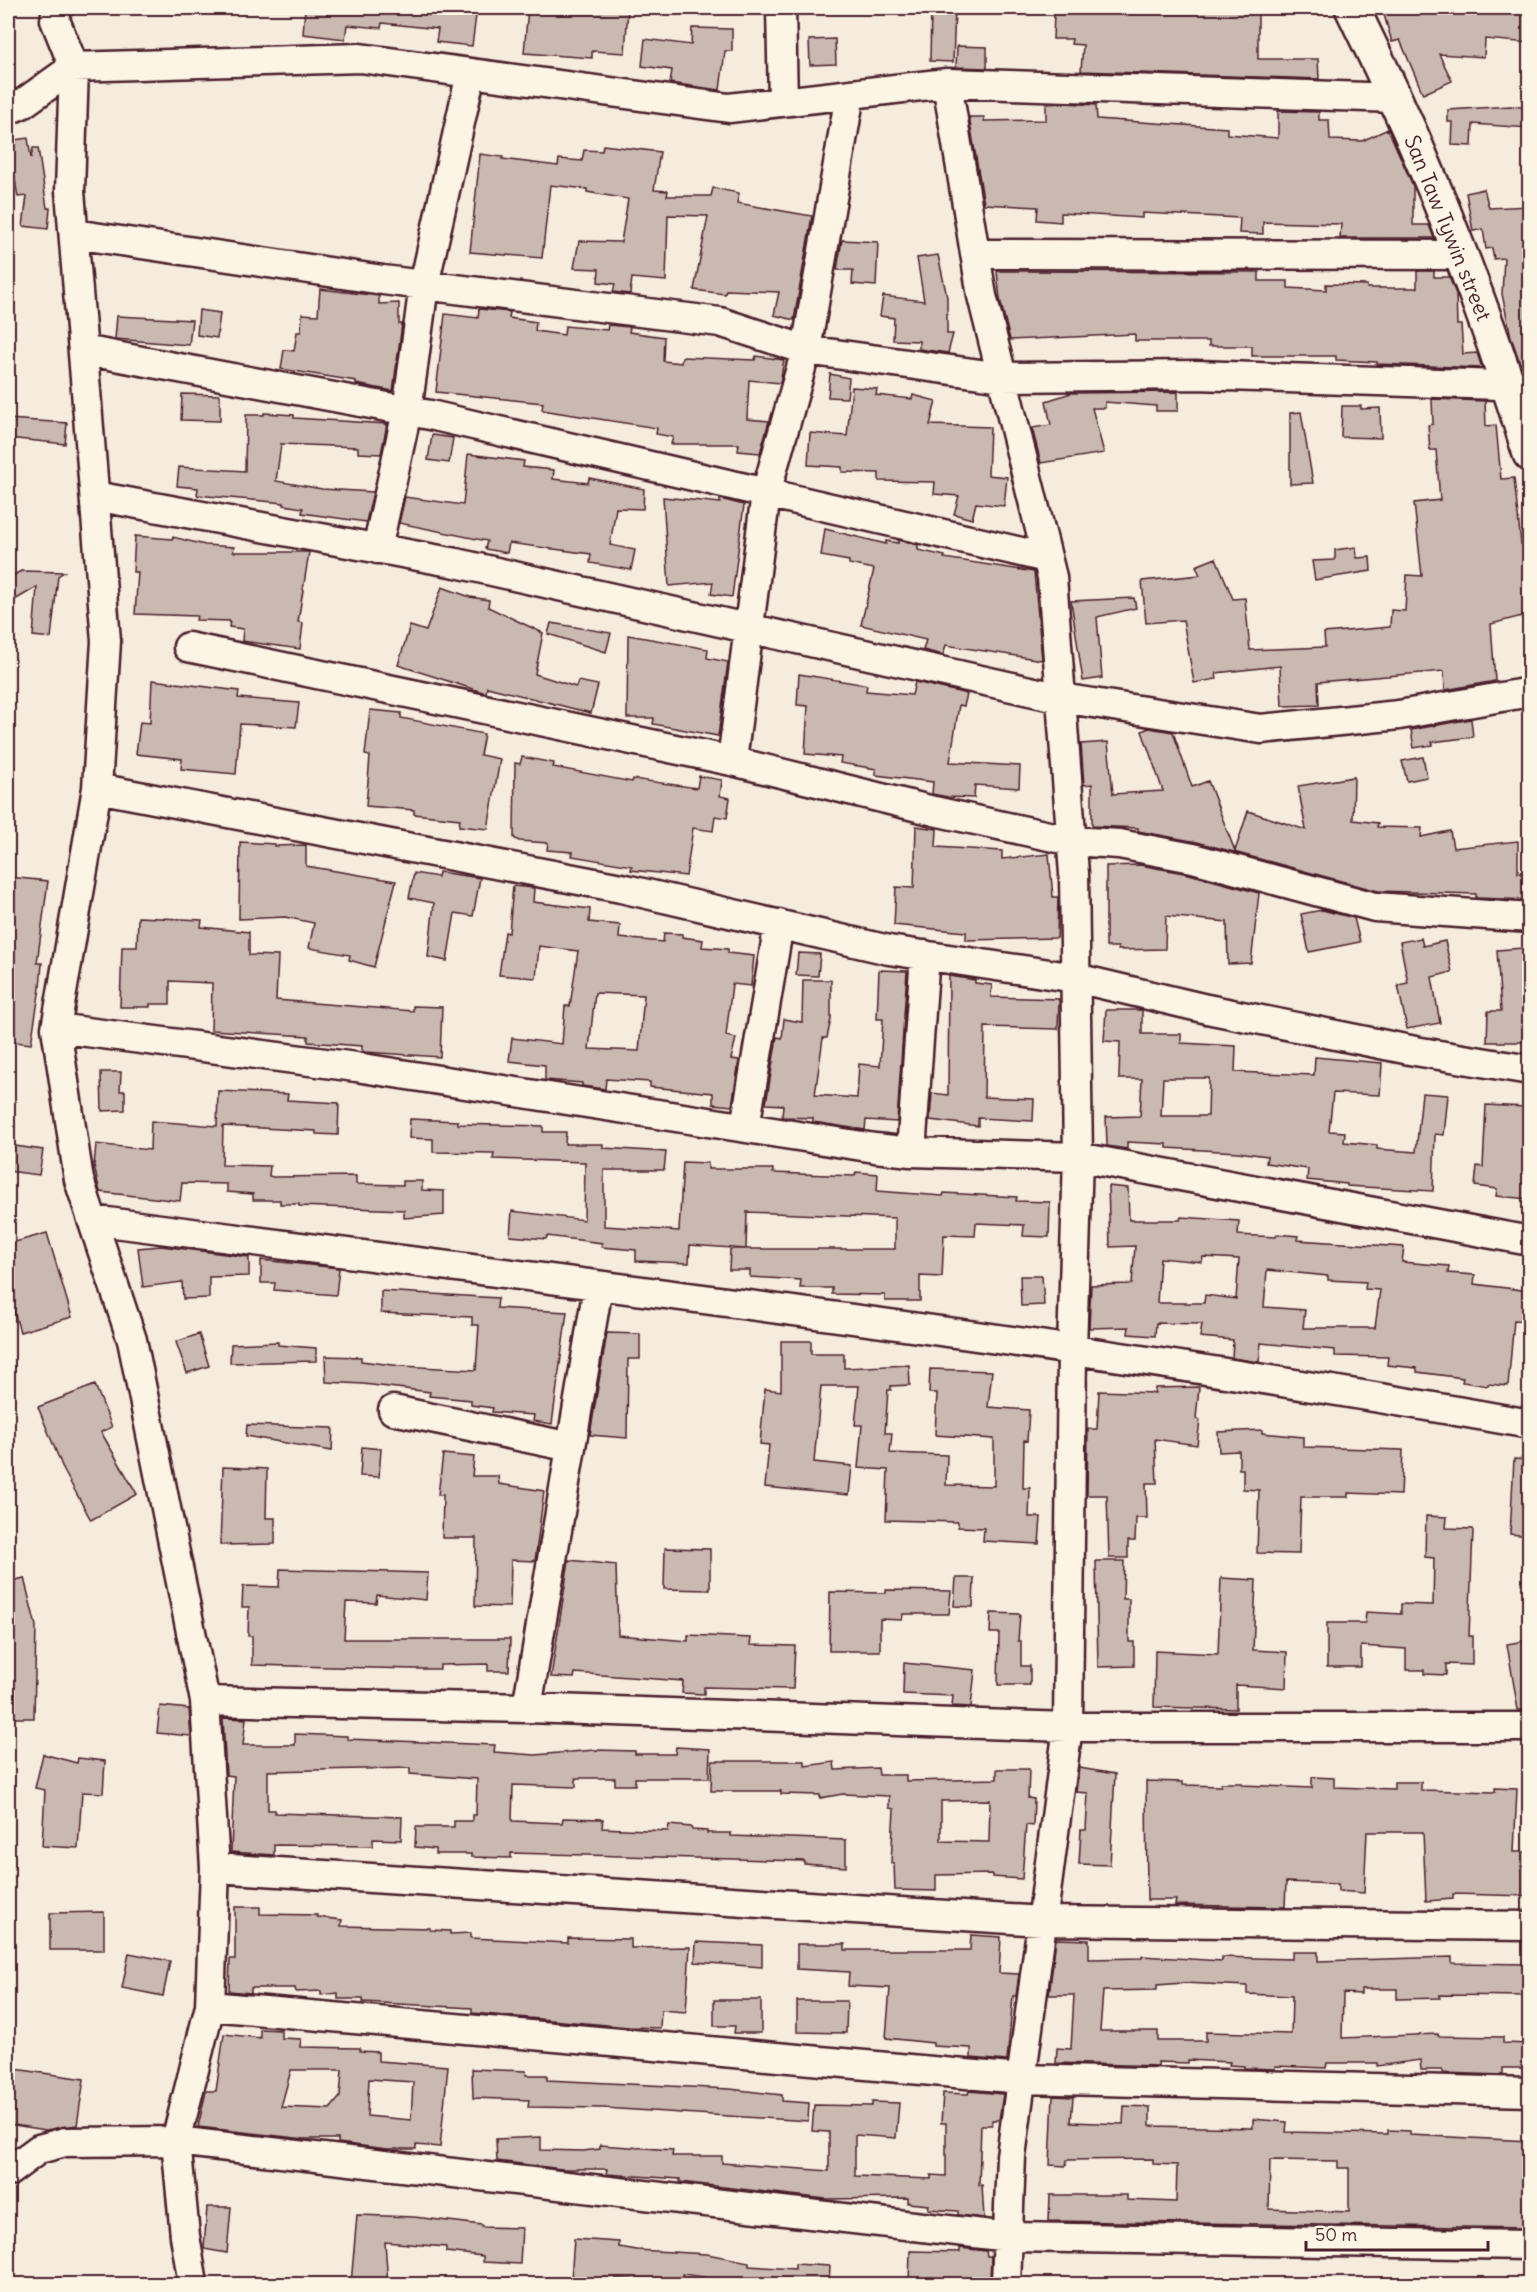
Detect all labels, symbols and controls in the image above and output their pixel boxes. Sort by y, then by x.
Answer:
street label: San Taw Tywin street [1398,131,1498,325]
scale bar [1306,2214,1488,2252]
text: 50 m [1315,2223,1357,2246]

